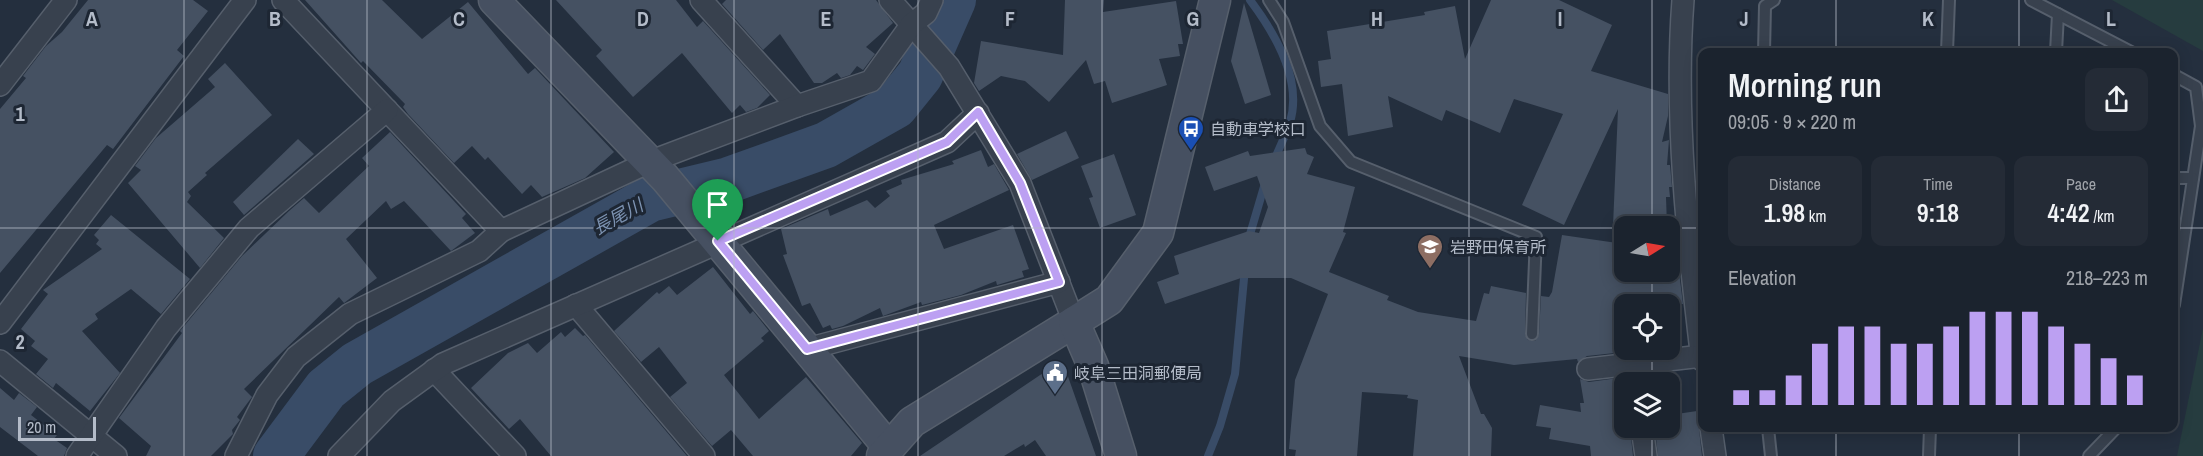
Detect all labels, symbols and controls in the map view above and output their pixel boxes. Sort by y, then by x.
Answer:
text: A [86,5,98,32]
text: B [269,5,281,32]
text: C [453,5,465,32]
text: D [637,5,649,32]
text: E [821,5,832,32]
text: F [1005,5,1015,32]
text: G [1187,5,1199,32]
text: H [1371,5,1383,32]
text: I [1558,5,1562,32]
text: J [1739,5,1749,32]
text: K [1922,5,1934,32]
text: L [2106,5,2116,32]
text: Morning run [1728,63,1882,107]
button: share [2085,68,2148,131]
text: 1 [15,100,25,127]
text: 09:05 · 9 × 220 m [1728,108,1856,135]
bus stop icon: 自動車学校口 [1176,114,1206,152]
place label: 自動車学校口 [1210,118,1306,140]
text: Distance [1769,173,1821,195]
text: Time [1923,173,1953,195]
text: Pace [2066,173,2096,195]
pin [692,179,743,241]
icon: arrive [701,188,734,221]
water label: 長尾川 [588,192,649,241]
text: 1.98 [1764,195,1805,230]
text: 9:18 [1917,195,1959,230]
text: 4:42 [2047,195,2090,230]
text: km [1805,205,1826,227]
text: /km [2090,205,2115,227]
north arrow [1614,216,1680,282]
map controls [1614,216,1680,438]
school or university icon: 岩野田保育所 [1415,232,1445,270]
place label: 岩野田保育所 [1450,236,1546,258]
text: Elevation [1728,264,1796,291]
text: 218–223 m [2066,264,2148,291]
button: locate [1614,294,1680,360]
text: 2 [15,328,25,355]
public building icon: 岐阜三田洞郵便局 [1040,358,1070,396]
place label: 岐阜三田洞郵便局 [1074,362,1202,384]
button: layers [1614,372,1680,438]
scale bar [18,414,96,442]
text: 20 m [27,416,56,438]

